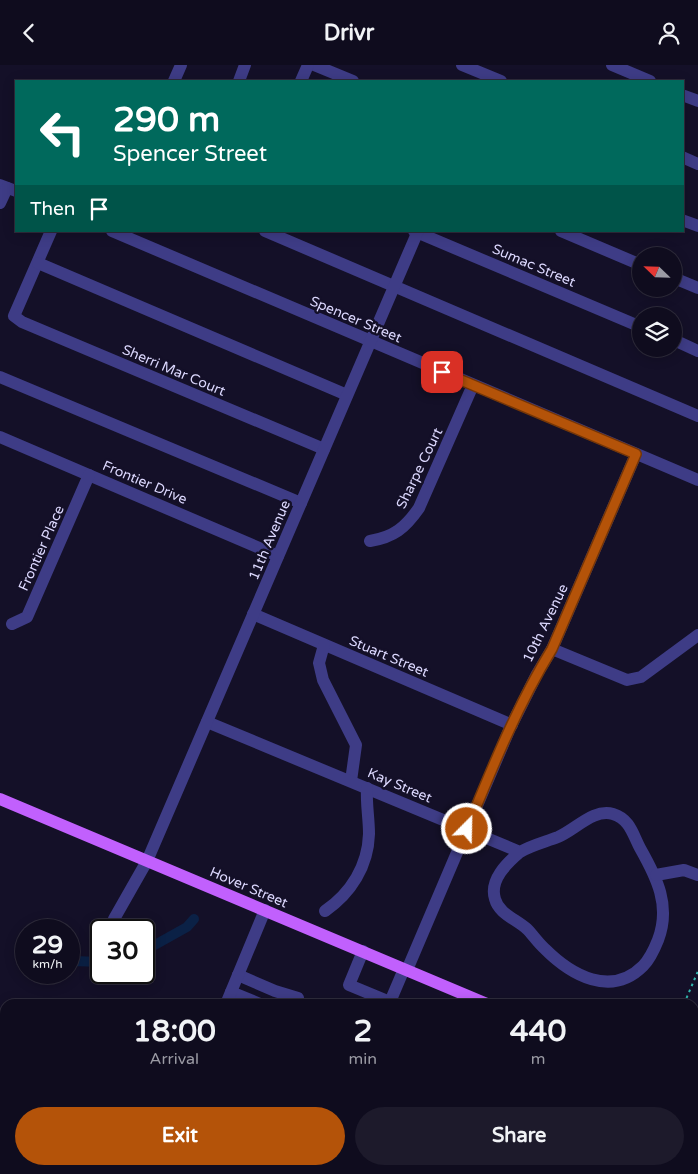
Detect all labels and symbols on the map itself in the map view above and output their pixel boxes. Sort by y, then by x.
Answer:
street label: Sumac Street [490,240,579,291]
north arrow [632,247,682,297]
street label: Spencer Street [307,292,405,347]
street label: Sherri Mar Court [120,341,229,400]
pin [421,351,463,393]
street label: Sharpe Court [393,424,447,511]
street label: Frontier Drive [100,457,190,508]
street label: 11th Avenue [245,498,294,583]
street label: Frontier Place [15,503,68,594]
street label: 10th Avenue [519,581,572,665]
street label: Stuart Street [347,632,432,681]
street label: Kay Street [365,764,435,807]
position arrow [440,802,492,854]
street label: Hover Street [207,863,291,912]
speed limit sign: 30 [90,919,155,984]

